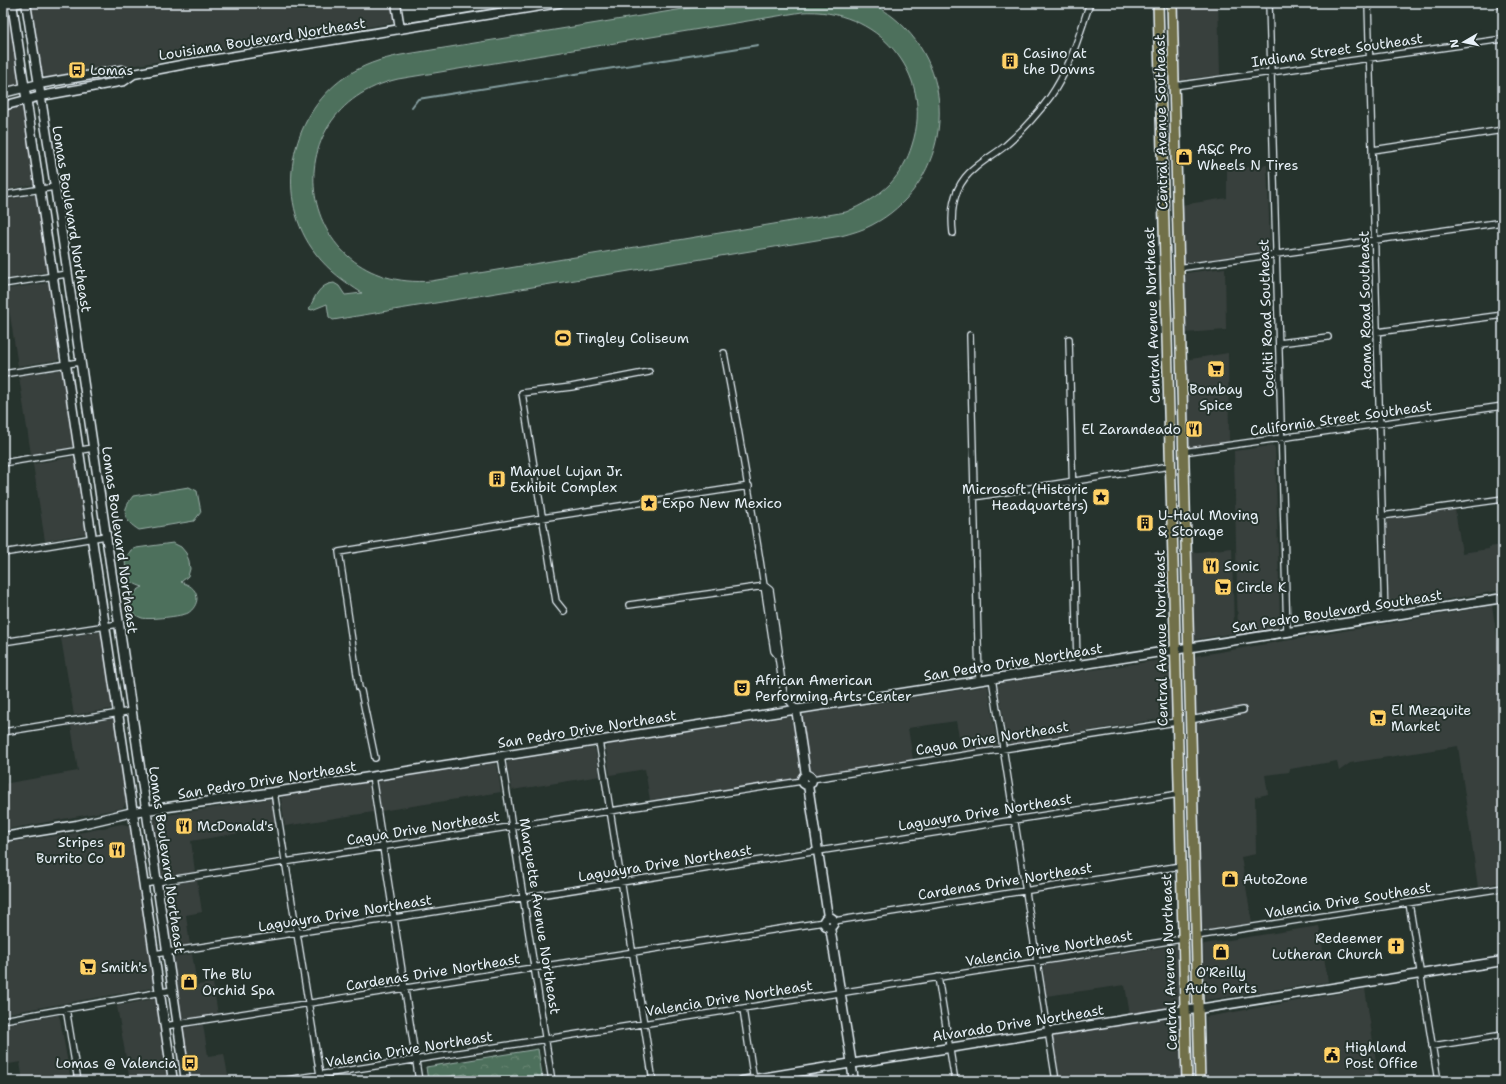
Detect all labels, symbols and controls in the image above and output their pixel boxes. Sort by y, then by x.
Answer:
street label: Louisiana Boulevard Northeast [157,14,367,64]
north arrow [1444,22,1484,62]
street label: Indiana Street Southeast [1250,29,1424,71]
street label: Central Avenue Southeast [1150,34,1172,210]
text: N [1446,38,1463,49]
place label: Casino at the Downs [1023,44,1095,78]
building icon: Casino at the Downs [1000,51,1020,71]
bus stop icon: Lomas [67,60,87,80]
place label: Lomas [90,61,134,79]
street label: Lomas Boulevard Northeast [48,124,96,314]
place label: A&C Pro Wheels N Tires [1197,140,1298,174]
shop icon: A&C Pro Wheels N Tires [1174,147,1194,167]
street label: Central Avenue Northeast [1140,226,1164,404]
street label: Acoma Road Southeast [1355,231,1375,389]
street label: Cochiti Road Southeast [1254,239,1278,397]
sports icon: Tingley Coliseum [553,328,573,348]
place label: Tingley Coliseum [576,329,689,347]
supermarket icon: Bombay Spice [1206,359,1226,379]
place label: Bombay Spice [1189,380,1243,414]
street label: California Street Southeast [1249,396,1433,440]
restaurant icon: El Zarandeado [1184,419,1204,439]
place label: El Zarandeado [1082,420,1181,438]
street label: Lomas Boulevard Northeast [98,445,142,635]
place label: Manuel Lujan Jr. Exhibit Complex [510,462,623,496]
building icon: Manuel Lujan Jr. Exhibit Complex [487,469,507,489]
place label: Microsoft (Historic Headquarters) [962,480,1088,514]
place icon: Microsoft (Historic Headquarters) [1091,487,1111,507]
place icon: Expo New Mexico [639,493,659,513]
place label: Expo New Mexico [662,494,782,512]
place label: U-Haul Moving & Storage [1158,506,1259,540]
building icon: U-Haul Moving & Storage [1135,513,1155,533]
street label: Central Avenue Northeast [1150,549,1172,727]
restaurant icon: Sonic [1201,556,1221,576]
place label: Sonic [1224,557,1259,575]
supermarket icon: Circle K [1213,577,1233,597]
place label: Circle K [1236,578,1287,596]
street label: San Pedro Boulevard Southeast [1231,585,1443,637]
street label: San Pedro Drive Northeast [922,639,1104,685]
place label: African American Performing Arts Center [755,671,912,705]
theatre icon: African American Performing Arts Center [732,678,752,698]
place label: El Mezquite Market [1391,701,1471,735]
street label: San Pedro Drive Northeast [496,706,678,752]
supermarket icon: El Mezquite Market [1368,708,1388,728]
street label: Cagua Drive Northeast [914,717,1070,759]
street label: San Pedro Drive Northeast [176,757,358,803]
street label: Lomas Boulevard Northeast [145,765,189,955]
street label: Laguayra Drive Northeast [897,789,1073,835]
street label: Cagua Drive Northeast [345,807,501,849]
restaurant icon: McDonald's [174,816,194,836]
street label: Marquette Avenue Northeast [516,816,564,1016]
place label: McDonald's [197,817,274,835]
place label: Stripes Burrito Co [36,833,104,867]
restaurant icon: Stripes Burrito Co [107,840,127,860]
street label: Laguayra Drive Northeast [577,840,753,886]
street label: Cardenas Drive Northeast [917,858,1093,904]
shop icon: AutoZone [1220,869,1240,889]
place label: AutoZone [1243,870,1308,888]
street label: Central Avenue Northeast [1157,873,1181,1051]
street label: Valencia Drive Southeast [1264,878,1432,922]
street label: Laguayra Drive Northeast [257,890,433,936]
street label: Valencia Drive Northeast [964,926,1134,970]
place label: Redeemer Lutheran Church [1272,929,1383,963]
church icon: Redeemer Lutheran Church [1386,936,1406,956]
shop icon: O'Reilly Auto Parts [1211,942,1231,962]
street label: Cardenas Drive Northeast [345,949,521,995]
supermarket icon: Smith's [78,957,98,977]
place label: Smith's [101,958,148,976]
place label: O'Reilly Auto Parts [1185,963,1257,997]
place label: The Blu Orchid Spa [202,965,275,999]
shop icon: The Blu Orchid Spa [179,972,199,992]
street label: Valencia Drive Northeast [644,976,814,1020]
street label: Alvarado Drive Northeast [931,1001,1105,1045]
street label: Valencia Drive Northeast [324,1027,494,1071]
place label: Highland Post Office [1345,1038,1418,1072]
public building icon: Highland Post Office [1322,1045,1342,1065]
bus stop icon: Lomas @ Valencia [180,1053,200,1073]
place label: Lomas @ Valencia [56,1054,177,1072]

